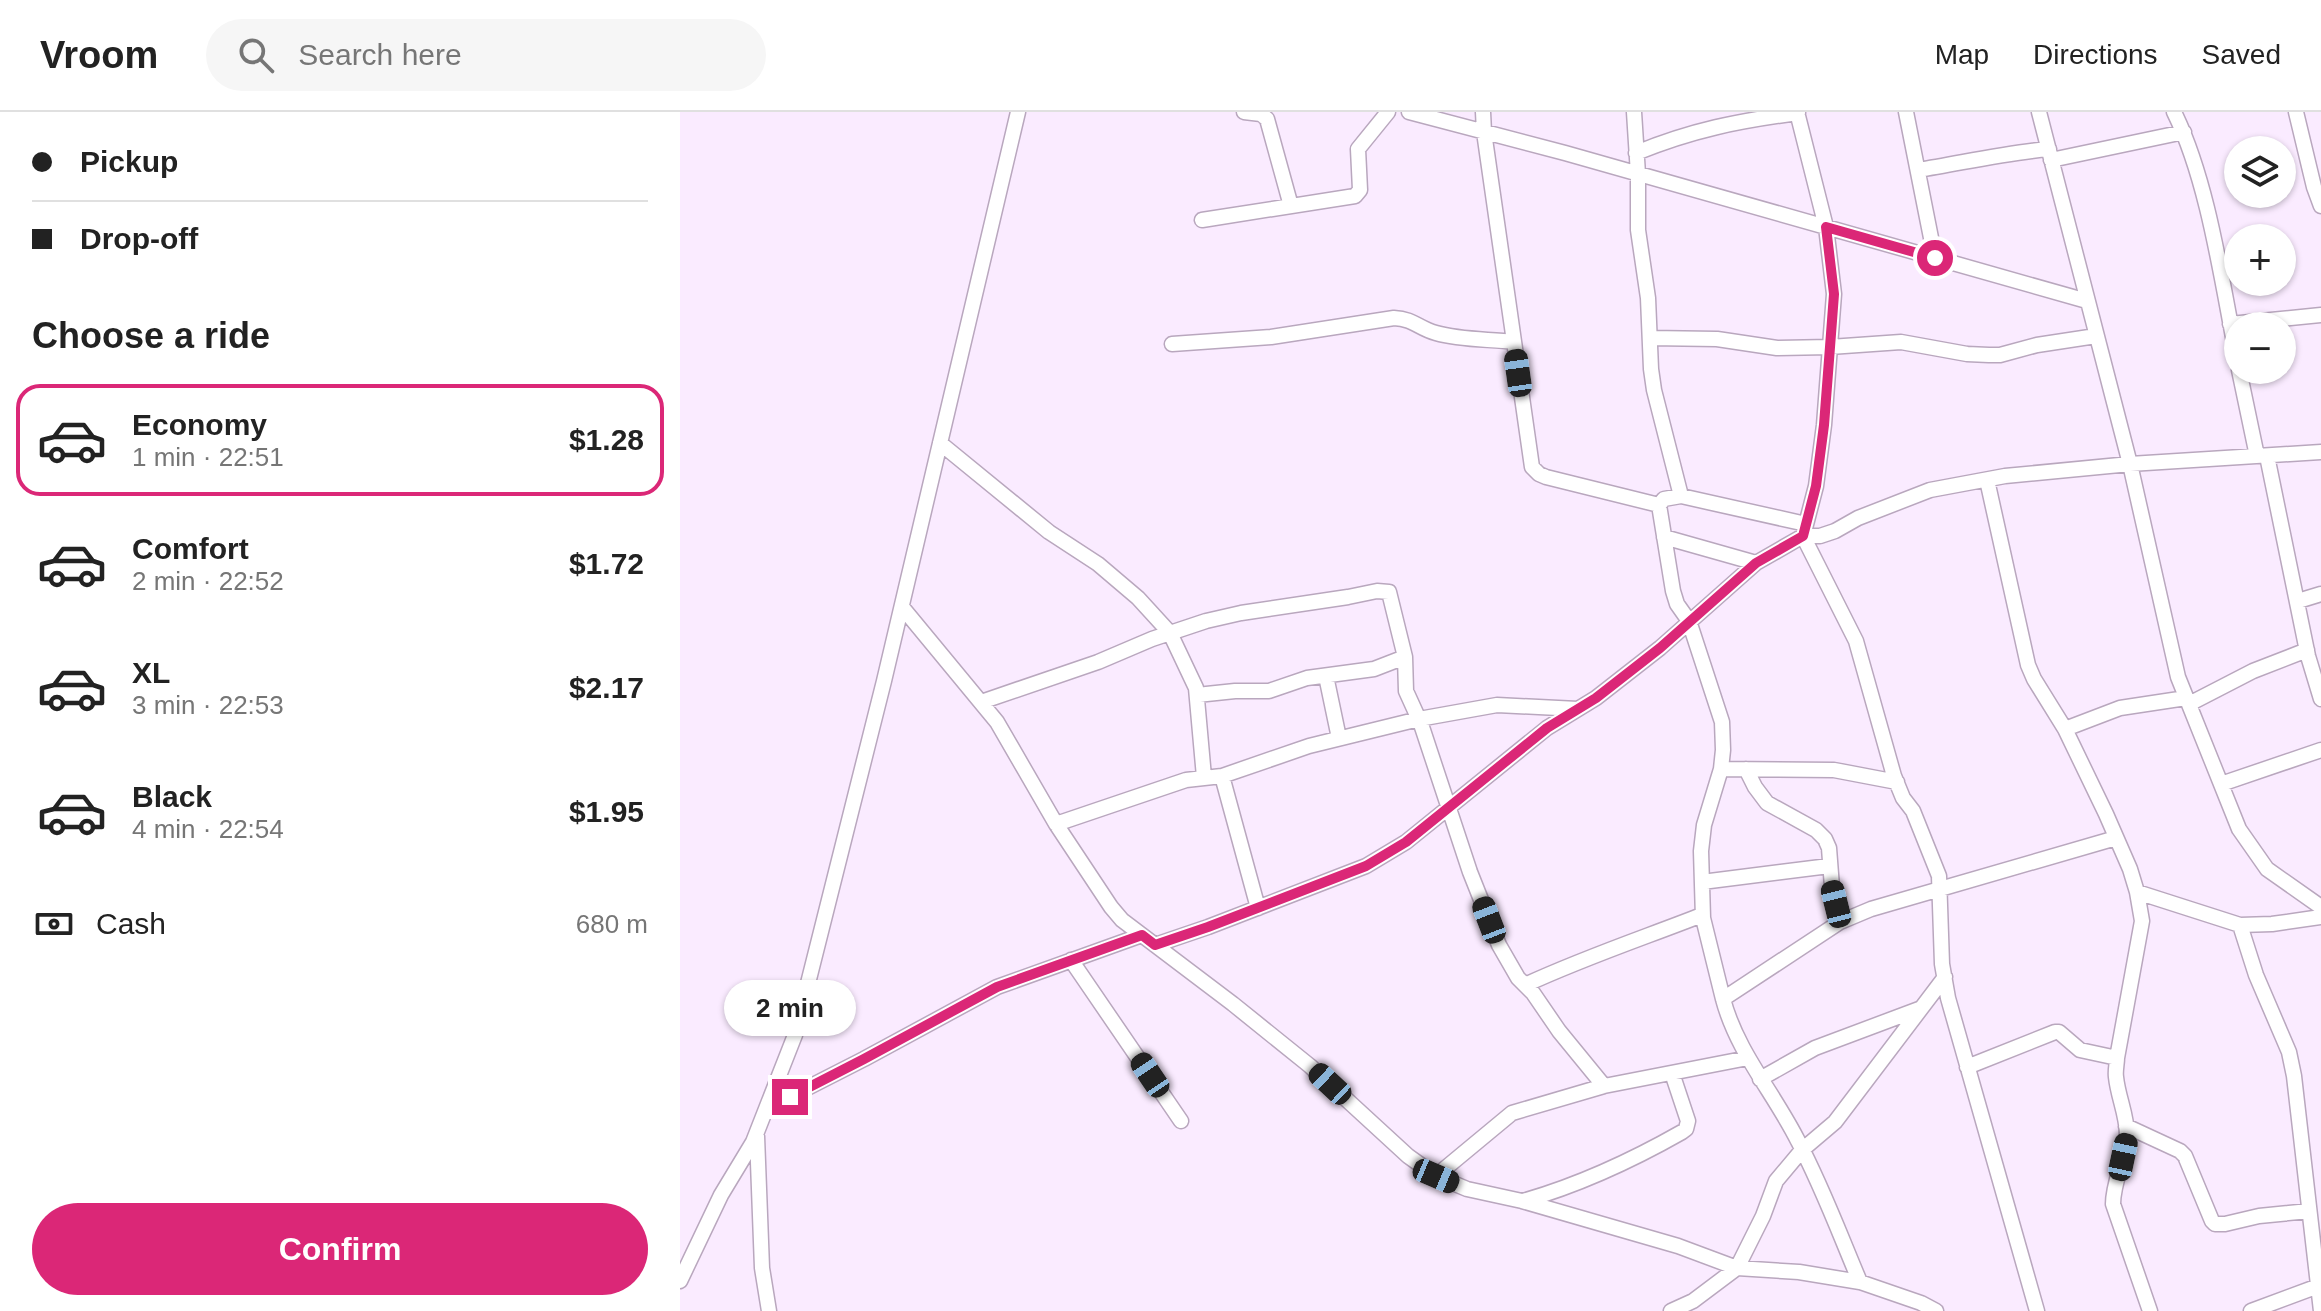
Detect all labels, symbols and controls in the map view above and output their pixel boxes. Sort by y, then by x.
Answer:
search box [206,19,766,91]
icon: search [234,33,278,77]
text: Vroom [40,34,158,76]
text: Search here [298,38,462,71]
text: Map [1935,39,1989,70]
text: Directions [2033,39,2158,70]
text: Saved [2202,39,2281,70]
map controls [2224,136,2296,384]
button: layers [2224,136,2296,208]
text: Pickup [80,145,178,178]
text: Drop-off [80,222,198,255]
button: + [2224,224,2296,296]
route start [1917,240,1953,276]
button: − [2224,312,2296,384]
text: Choose a ride [32,315,270,356]
car [1503,348,1533,398]
icon: car [36,404,108,476]
text: Economy [132,408,267,441]
text: $1.28 [569,423,644,456]
text: 1 min · 22:51 [132,442,284,472]
icon: car [36,528,108,600]
text: Comfort [132,532,249,565]
text: $1.72 [569,547,644,580]
text: 2 min · 22:52 [132,566,284,596]
icon: car [36,652,108,724]
text: XL [132,656,170,689]
text: $2.17 [569,671,644,704]
text: 3 min · 22:53 [132,690,284,720]
icon: car [36,776,108,848]
text: Black [132,780,212,813]
text: $1.95 [569,795,644,828]
text: 4 min · 22:54 [132,814,284,844]
car [1819,878,1853,930]
car [1469,893,1509,947]
icon: cash [32,902,76,946]
text: Cash [96,907,166,940]
text: 680 m [576,909,648,939]
callout: 2 min [724,981,856,1037]
text: 2 min [756,993,824,1023]
car [1127,1048,1173,1102]
car [1304,1059,1356,1109]
route end [772,1079,808,1115]
car [2106,1131,2140,1183]
car [1409,1156,1463,1196]
button: Confirm [32,1203,648,1295]

